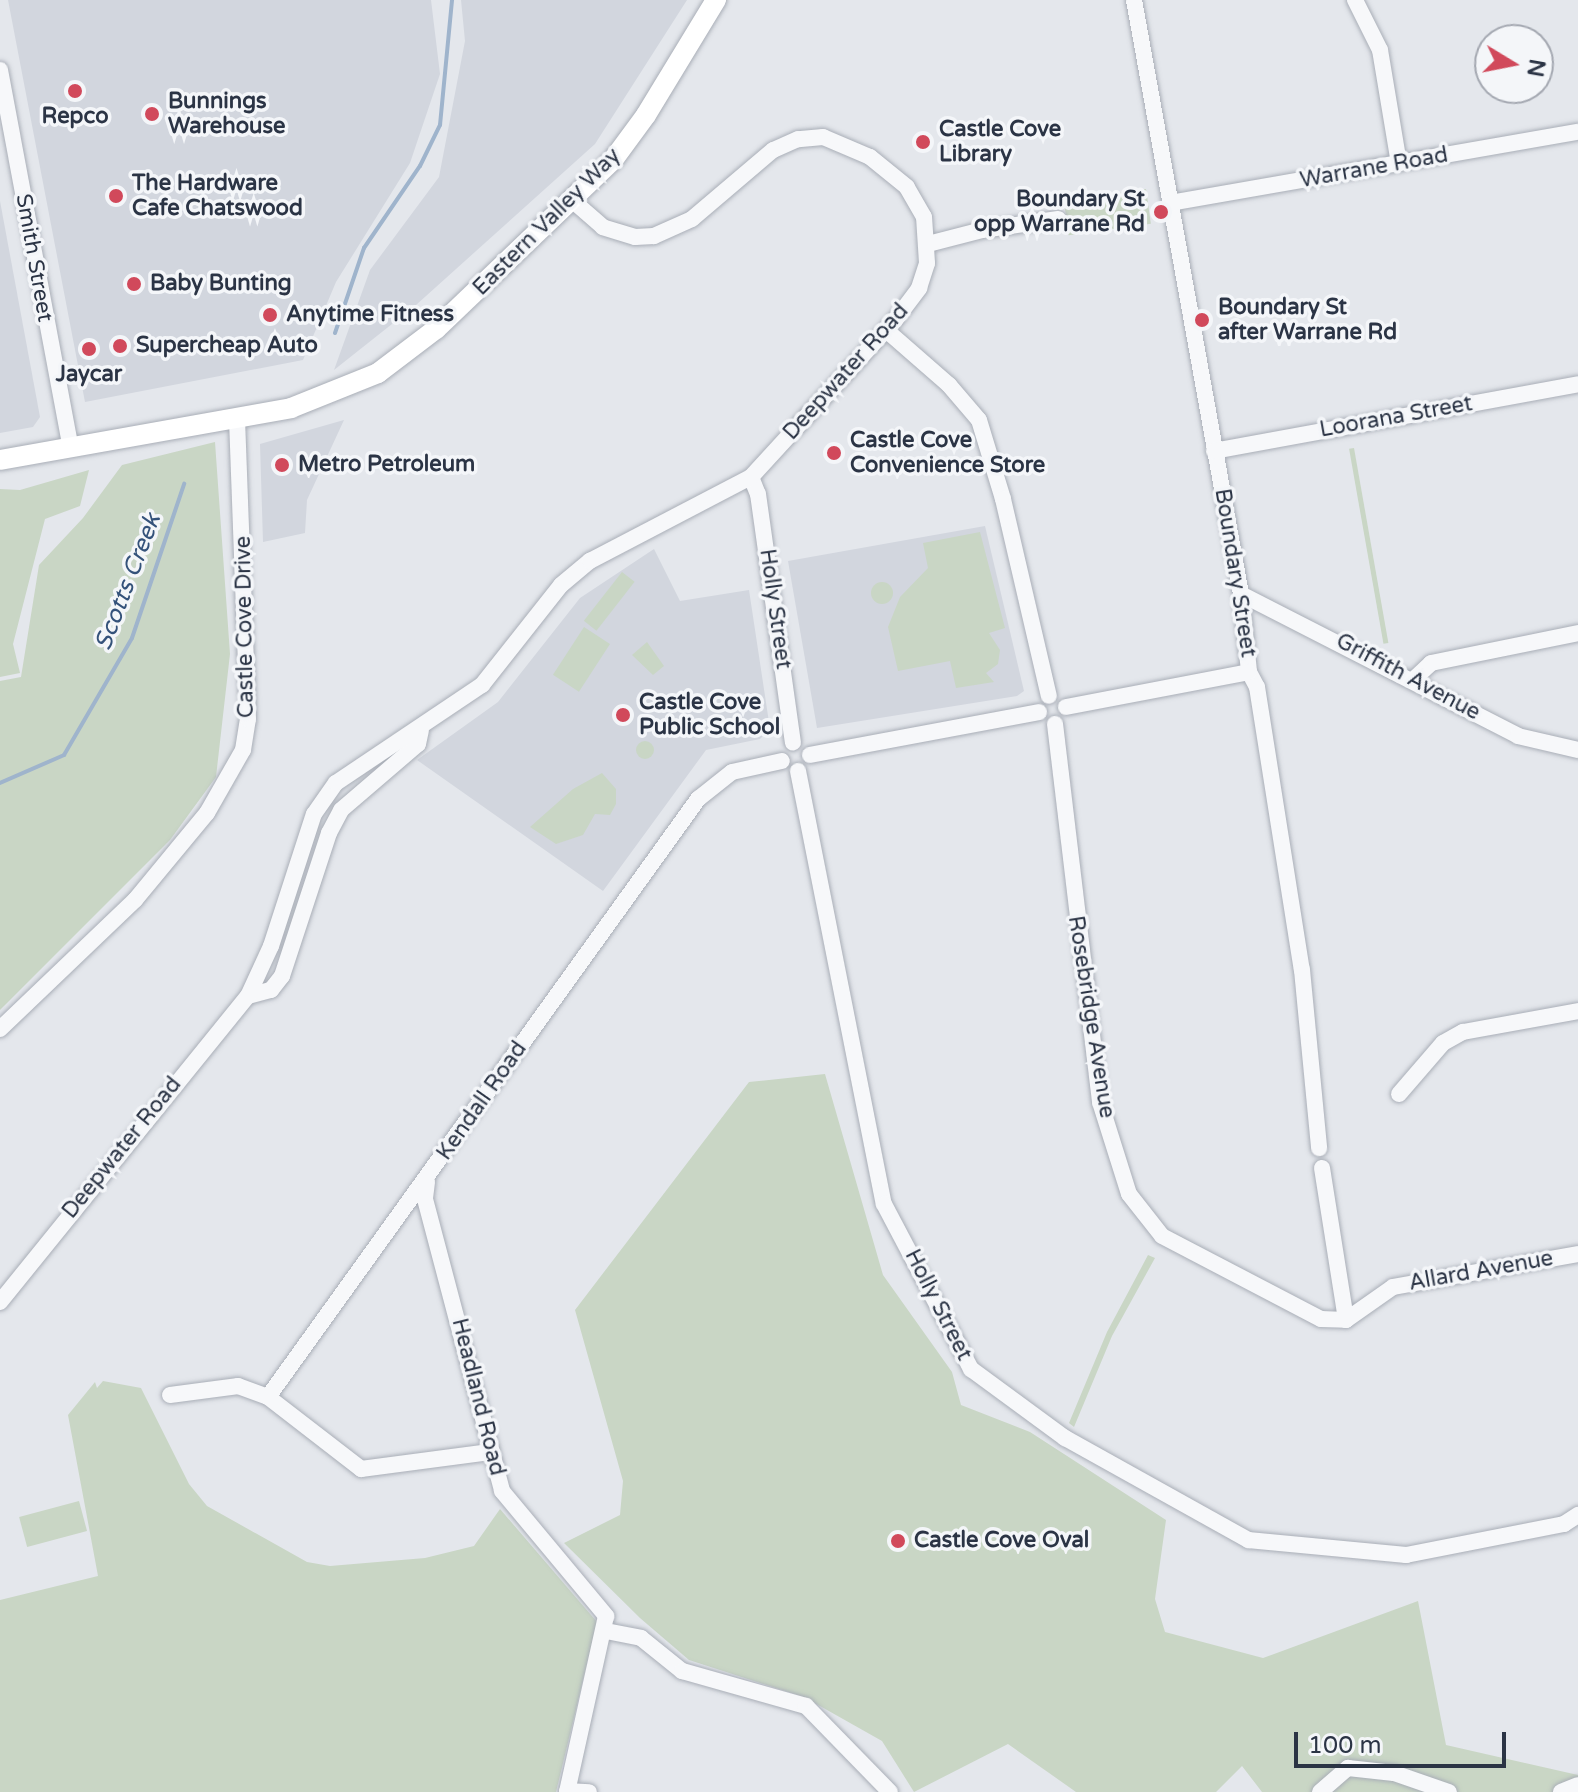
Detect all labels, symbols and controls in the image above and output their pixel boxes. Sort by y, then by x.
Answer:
north arrow [1474,24,1554,104]
text: N [1521,57,1550,79]
marker: Repco [66,82,84,100]
place label: Bunnings Warehouse [168,88,285,140]
place label: Repco [41,104,109,130]
marker: Bunnings Warehouse [143,105,161,123]
place label: Castle Cove Library [939,116,1061,168]
marker: Castle Cove Library [914,133,932,151]
street label: Warrane Road [1298,142,1450,194]
street label: Eastern Valley Way [468,143,626,301]
place label: The Hardware Cafe Chatswood [132,170,303,222]
place label: Boundary St opp Warrane Rd [974,186,1145,238]
marker: The Hardware Cafe Chatswood [107,187,125,205]
street label: Smith Street [10,192,58,324]
marker: Boundary St opp Warrane Rd [1152,203,1170,221]
place label: Baby Bunting [150,271,292,297]
marker: Baby Bunting [125,275,143,293]
place label: Boundary St after Warrane Rd [1218,294,1397,346]
street label: Deepwater Road [778,298,914,446]
place label: Anytime Fitness [286,302,454,328]
marker: Anytime Fitness [261,306,279,324]
marker: Boundary St after Warrane Rd [1193,311,1211,329]
place label: Supercheap Auto [136,333,318,359]
marker: Supercheap Auto [111,337,129,355]
marker: Jaycar [80,340,98,358]
place label: Jaycar [56,362,122,388]
street label: Loorana Street [1318,391,1474,443]
place label: Castle Cove Convenience Store [850,427,1045,478]
marker: Castle Cove Convenience Store [825,444,843,462]
place label: Metro Petroleum [298,452,475,478]
marker: Metro Petroleum [273,456,291,474]
street label: Boundary Street [1209,487,1261,659]
water label: Scotts Creek [89,510,167,654]
street label: Castle Cove Drive [230,536,260,718]
street label: Holly Street [754,547,796,671]
street label: Griffith Avenue [1331,628,1485,726]
place label: Castle Cove Public School [639,689,780,740]
marker: Castle Cove Public School [614,706,632,724]
street label: Rosebridge Avenue [1062,914,1120,1120]
street label: Kendall Road [431,1037,533,1165]
street label: Deepwater Road [57,1072,187,1224]
street label: Holly Street [899,1245,977,1365]
street label: Allard Avenue [1407,1245,1555,1297]
street label: Headland Road [446,1316,510,1478]
place label: Castle Cove Oval [914,1528,1089,1554]
marker: Castle Cove Oval [889,1532,907,1550]
scale bar [1298,1716,1510,1766]
text: 100 m [1308,1731,1382,1760]

